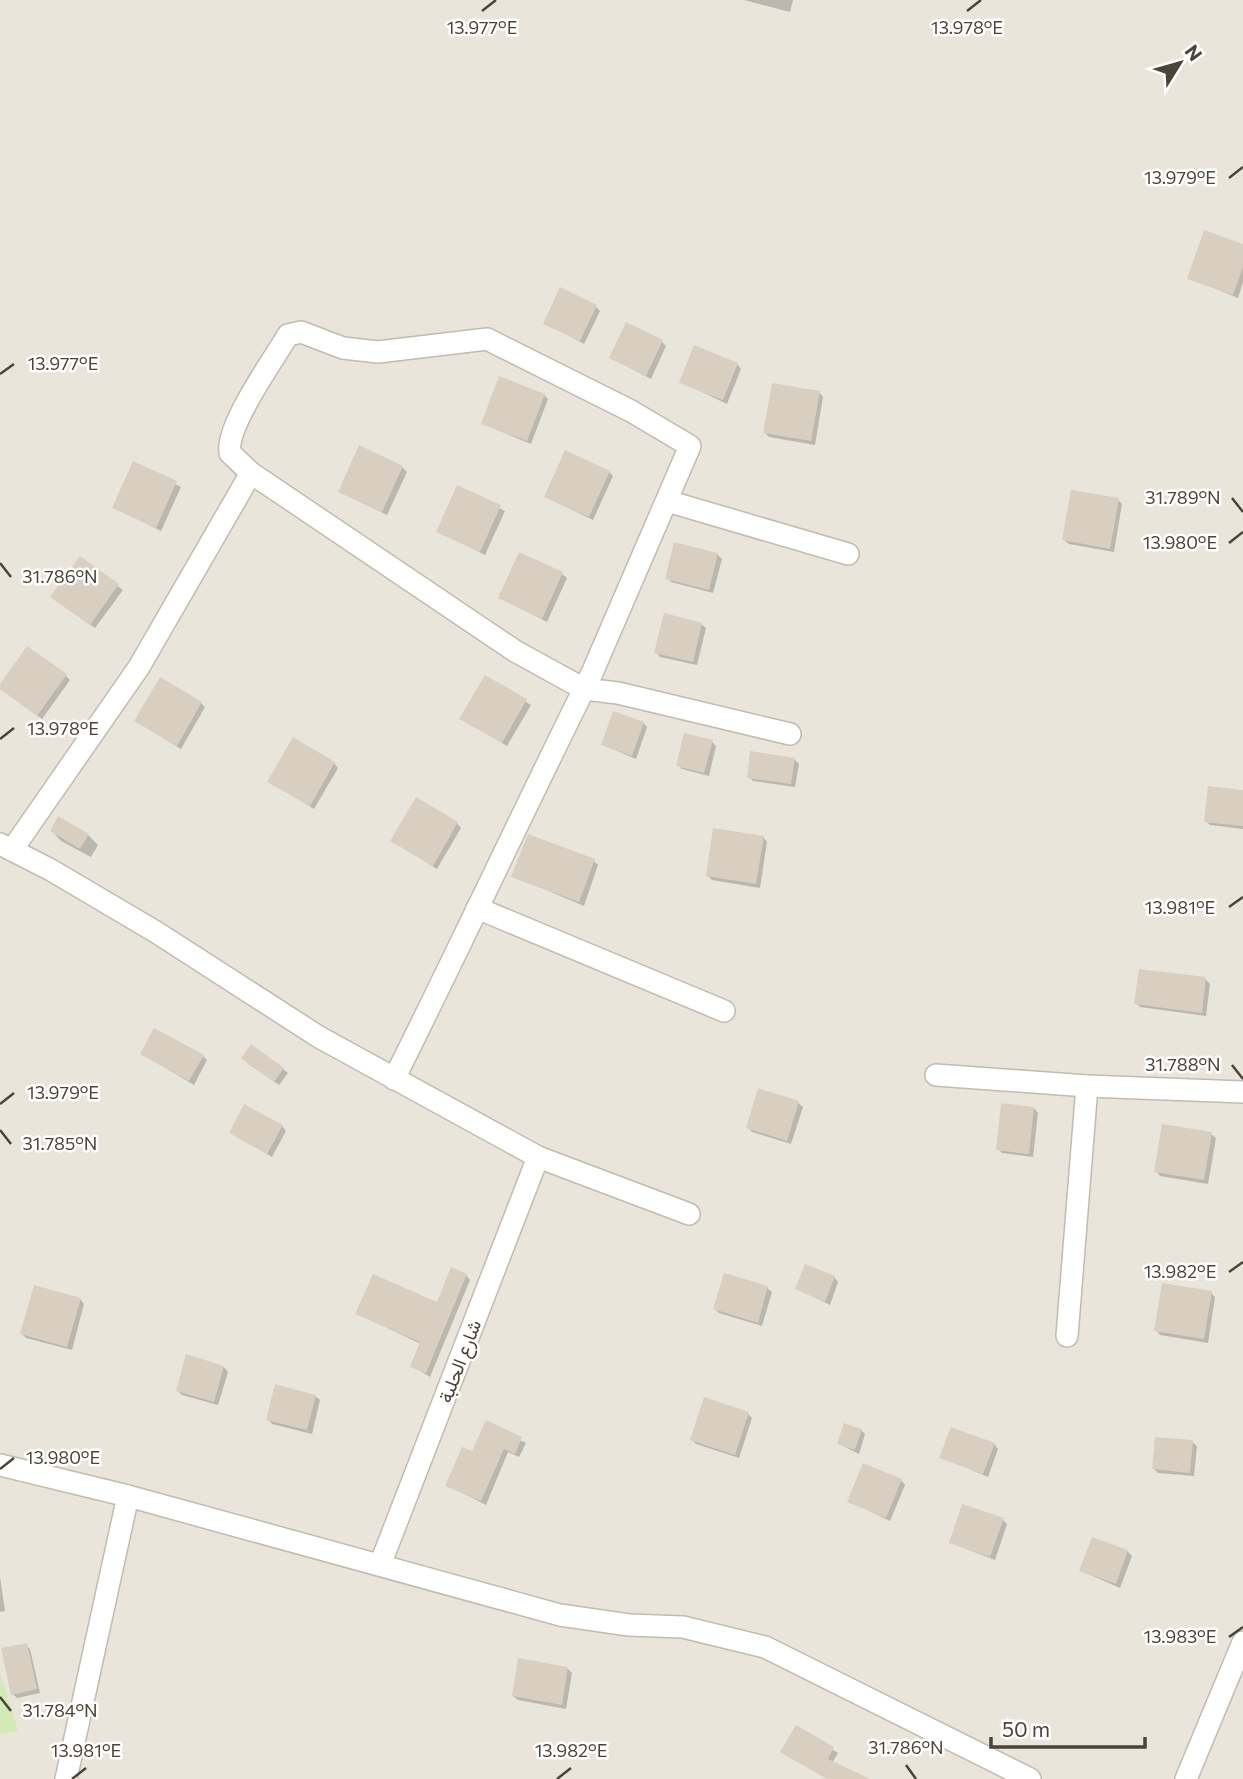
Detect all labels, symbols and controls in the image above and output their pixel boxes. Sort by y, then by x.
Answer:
text: 13.977°E [447,16,517,38]
text: 13.978°E [931,16,1003,38]
north arrow [1145,28,1215,98]
text: N [1180,40,1207,65]
text: 13.979°E [1144,166,1216,188]
text: 13.977°E [28,352,98,374]
text: 31.789°N [1145,486,1221,508]
text: 13.980°E [1143,531,1217,553]
text: 31.786°N [22,565,98,587]
text: 13.978°E [27,717,99,739]
text: 13.981°E [1145,896,1215,918]
text: 31.788°N [1145,1053,1221,1075]
text: 13.979°E [27,1081,99,1103]
text: 31.785°N [23,1132,97,1154]
text: 13.982°E [1144,1260,1216,1282]
street label: شارع الحلبة [433,1316,487,1407]
text: 13.980°E [26,1446,100,1468]
text: 13.983°E [1144,1625,1216,1647]
text: 31.784°N [22,1699,98,1721]
scale bar [991,1706,1145,1750]
text: 50 m [1002,1716,1050,1741]
text: 31.786°N [868,1736,944,1758]
text: 13.981°E [51,1739,121,1761]
text: 13.982°E [535,1739,607,1761]

